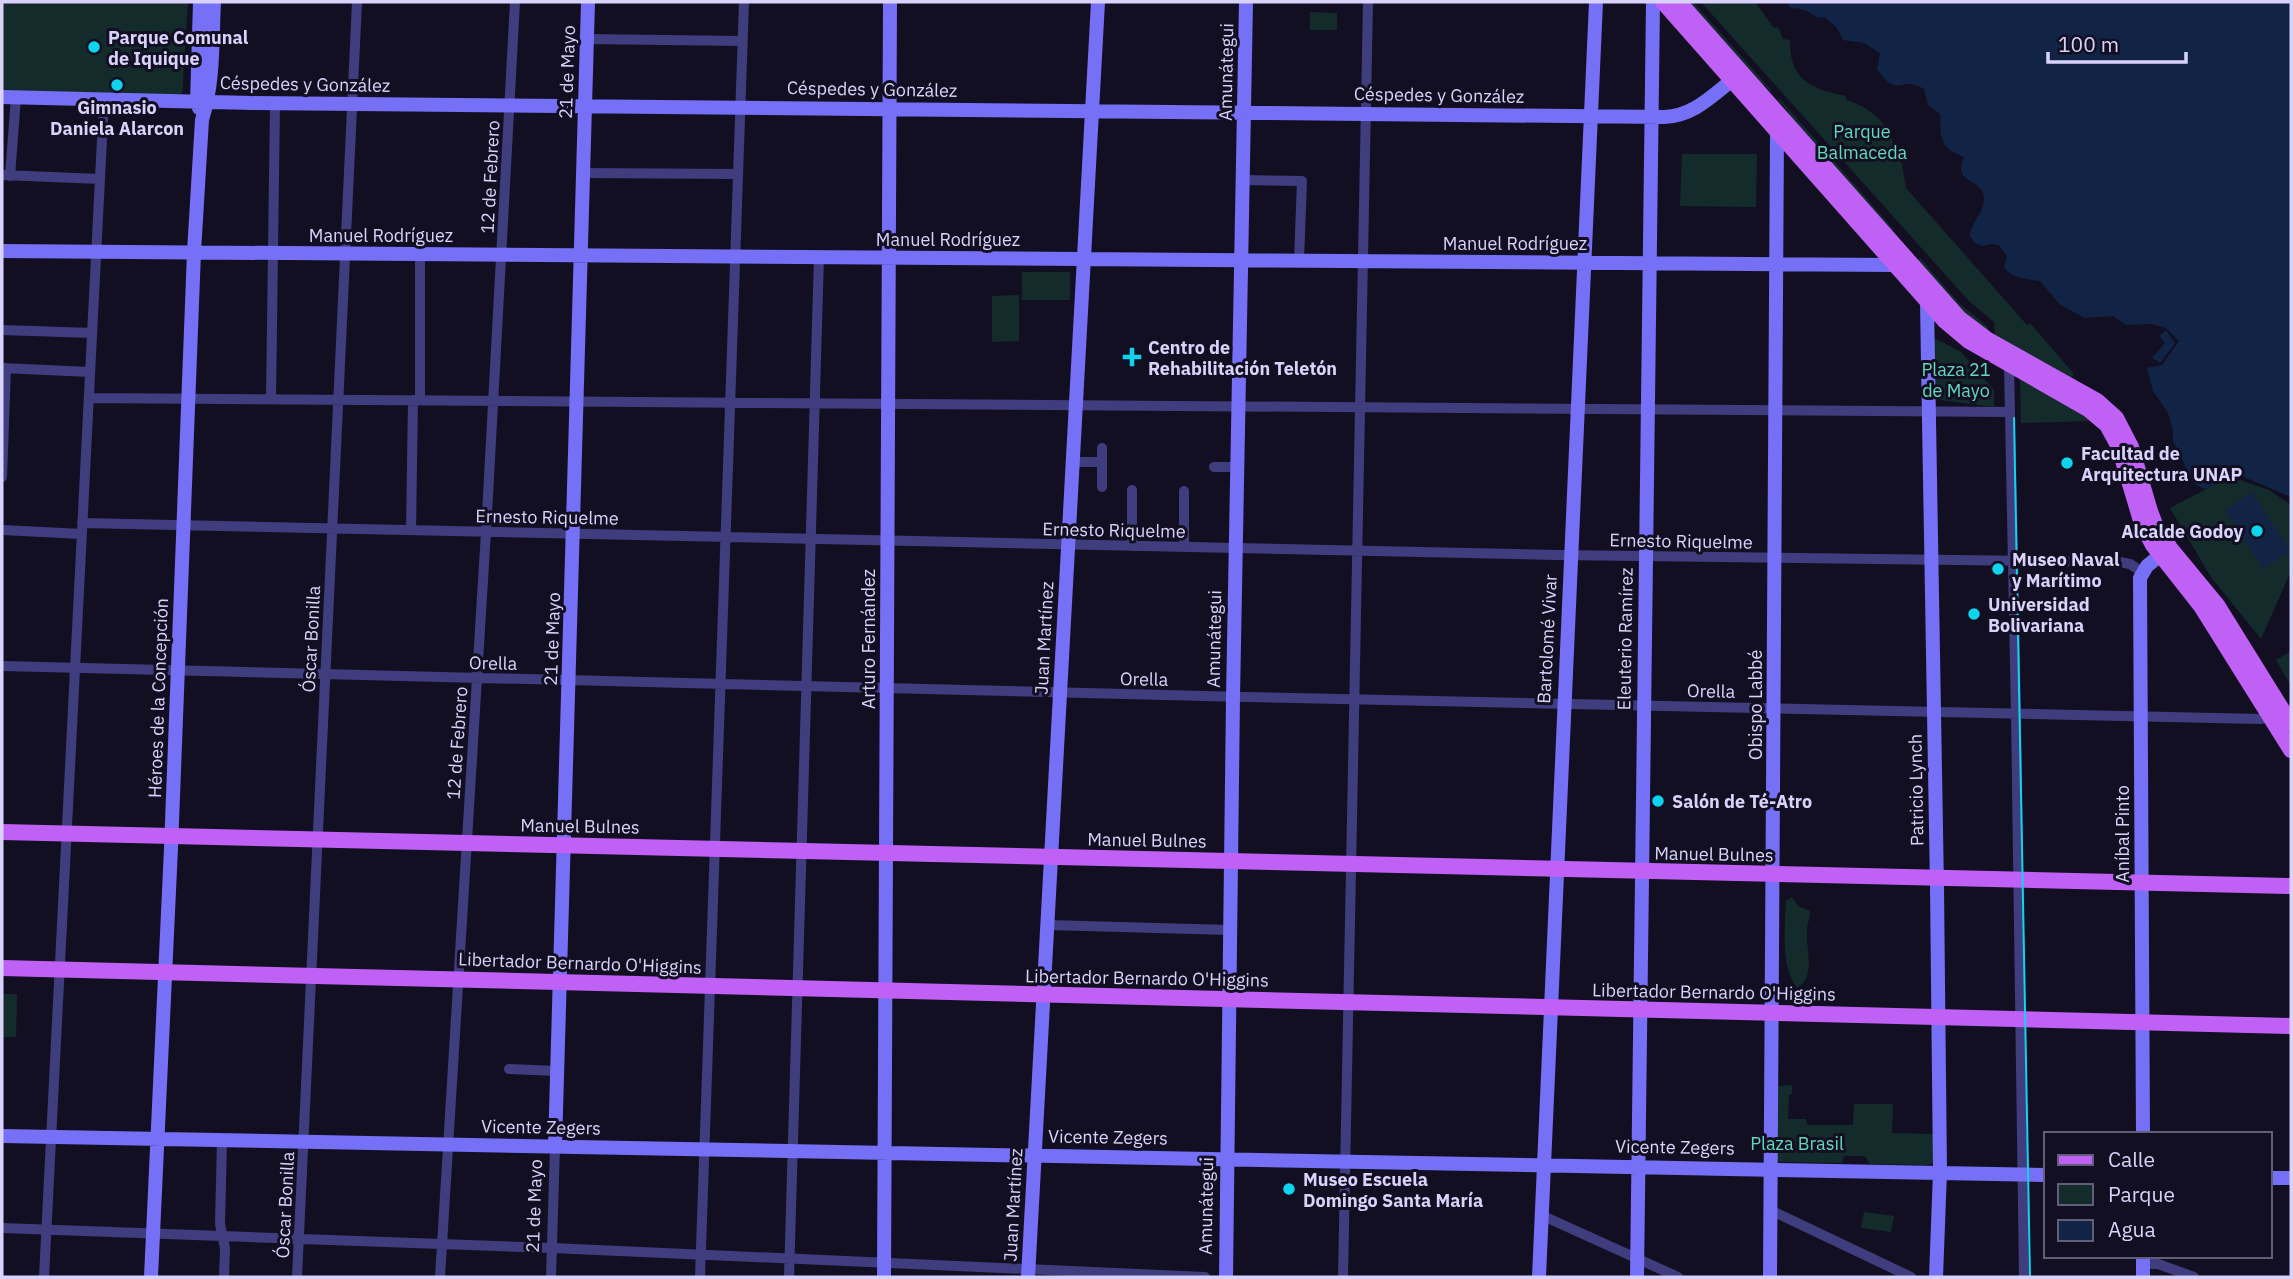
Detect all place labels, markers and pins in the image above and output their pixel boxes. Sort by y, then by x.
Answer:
place label: Parque Comunal de Iquique [108,26,249,70]
marker: Parque Comunal de Iquique [86,39,102,55]
marker: Gimnasio Daniela Alarcon [109,77,125,93]
place label: Gimnasio Daniela Alarcon [50,96,184,140]
place label: Centro de Rehabilitación Teletón [1148,336,1337,380]
marker: Centro de Rehabilitación Teletón [1122,347,1142,367]
place label: Facultad de Arquitectura UNAP [2081,442,2243,486]
marker: Facultad de Arquitectura UNAP [2059,455,2075,471]
place label: Alcalde Godoy [2121,520,2243,543]
marker: Alcalde Godoy [2249,523,2265,539]
place label: Museo Naval y Marítimo [2012,548,2120,592]
marker: Museo Naval y Marítimo [1990,561,2006,577]
place label: Universidad Bolivariana [1988,593,2090,637]
marker: Universidad Bolivariana [1966,606,1982,622]
place label: Salón de Té-Atro [1672,790,1812,813]
marker: Salón de Té-Atro [1650,793,1666,809]
place label: Museo Escuela Domingo Santa María [1303,1168,1483,1212]
marker: Museo Escuela Domingo Santa María [1281,1181,1297,1197]

